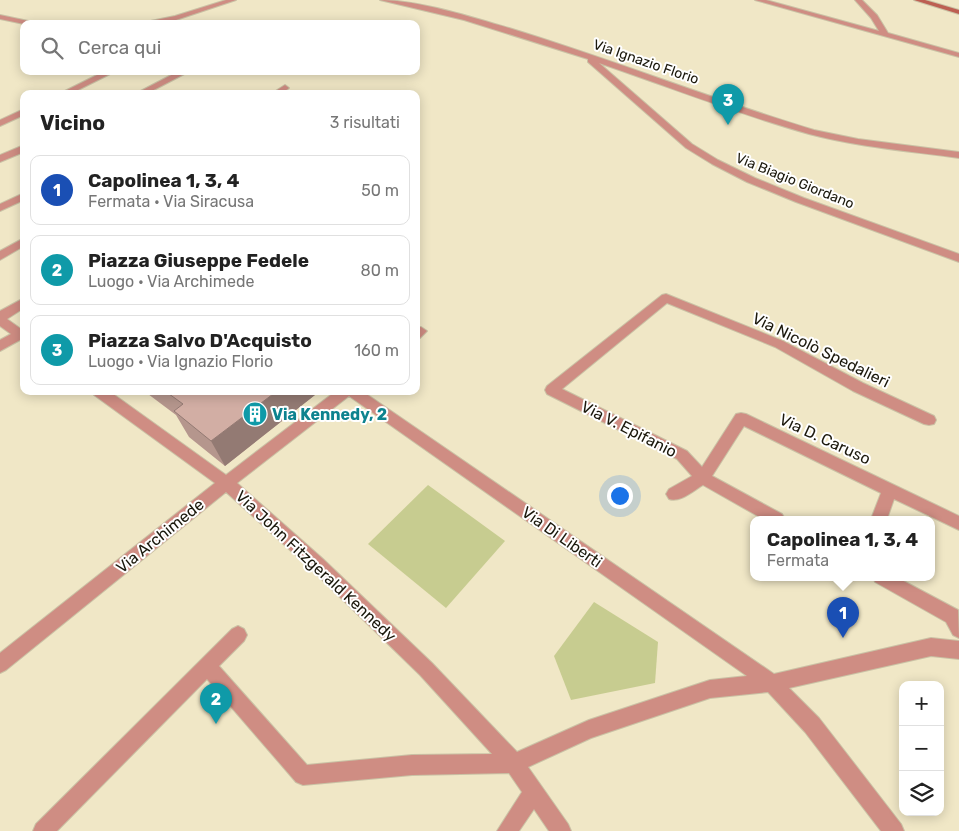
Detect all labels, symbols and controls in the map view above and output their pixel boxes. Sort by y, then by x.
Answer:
search box [20,20,420,75]
icon: search [38,34,66,62]
text: Cerca qui [78,36,161,59]
street label: Via Ignazio Florio [591,36,701,88]
pin: 3 [712,84,744,125]
text: Vicino [40,110,105,135]
text: 3 risultati [330,113,400,132]
street label: Via Biagio Giordano [733,150,857,212]
text: Capolinea 1, 3, 4 [88,169,239,192]
text: 1 [53,181,61,200]
text: 50 m [361,181,399,200]
text: Fermata · Via Siracusa [88,192,254,211]
text: Piazza Giuseppe Fedele [88,249,309,272]
text: 2 [52,261,62,280]
text: 80 m [361,261,399,280]
text: Luogo · Via Archimede [88,272,254,291]
street label: Via Nicolò Spedalieri [749,308,893,392]
text: Piazza Salvo D'Acquisto [88,329,312,352]
text: 3 [52,341,62,360]
text: 160 m [354,341,399,360]
text: Luogo · Via Ignazio Florio [88,352,273,371]
street label: Via V. Epifanio [578,397,680,461]
building icon: Via Kennedy, 2 [242,401,268,427]
place label: Via Kennedy, 2 [272,405,387,424]
street label: Via D. Caruso [776,410,874,468]
your location [607,483,633,509]
street label: Via John Fitzgerald Kennedy [232,487,400,646]
street label: Via Archimede [112,495,208,577]
street label: Via Di Liberti [518,502,606,572]
popup [750,516,935,581]
text: Capolinea 1, 3, 4 [767,528,918,551]
text: Fermata [767,551,829,570]
pin: 1 [827,597,859,638]
map controls [899,681,944,816]
button: + [899,681,944,726]
pin: 2 [200,683,232,724]
button: − [899,726,944,771]
button: layers [899,771,944,816]

